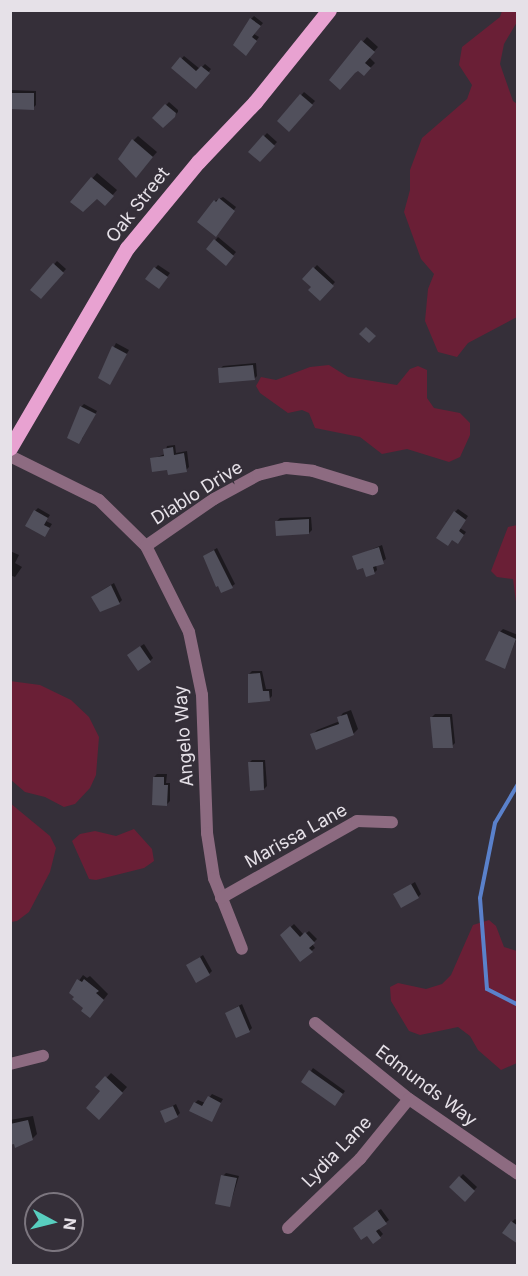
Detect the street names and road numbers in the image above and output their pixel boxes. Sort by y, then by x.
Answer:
street label: Oak Street [102,163,174,247]
street label: Diablo Drive [147,456,247,530]
street label: Angelo Way [170,685,198,787]
street label: Marissa Lane [241,799,351,873]
street label: Edmunds Way [371,1041,481,1131]
street label: Lydia Lane [298,1112,376,1192]

